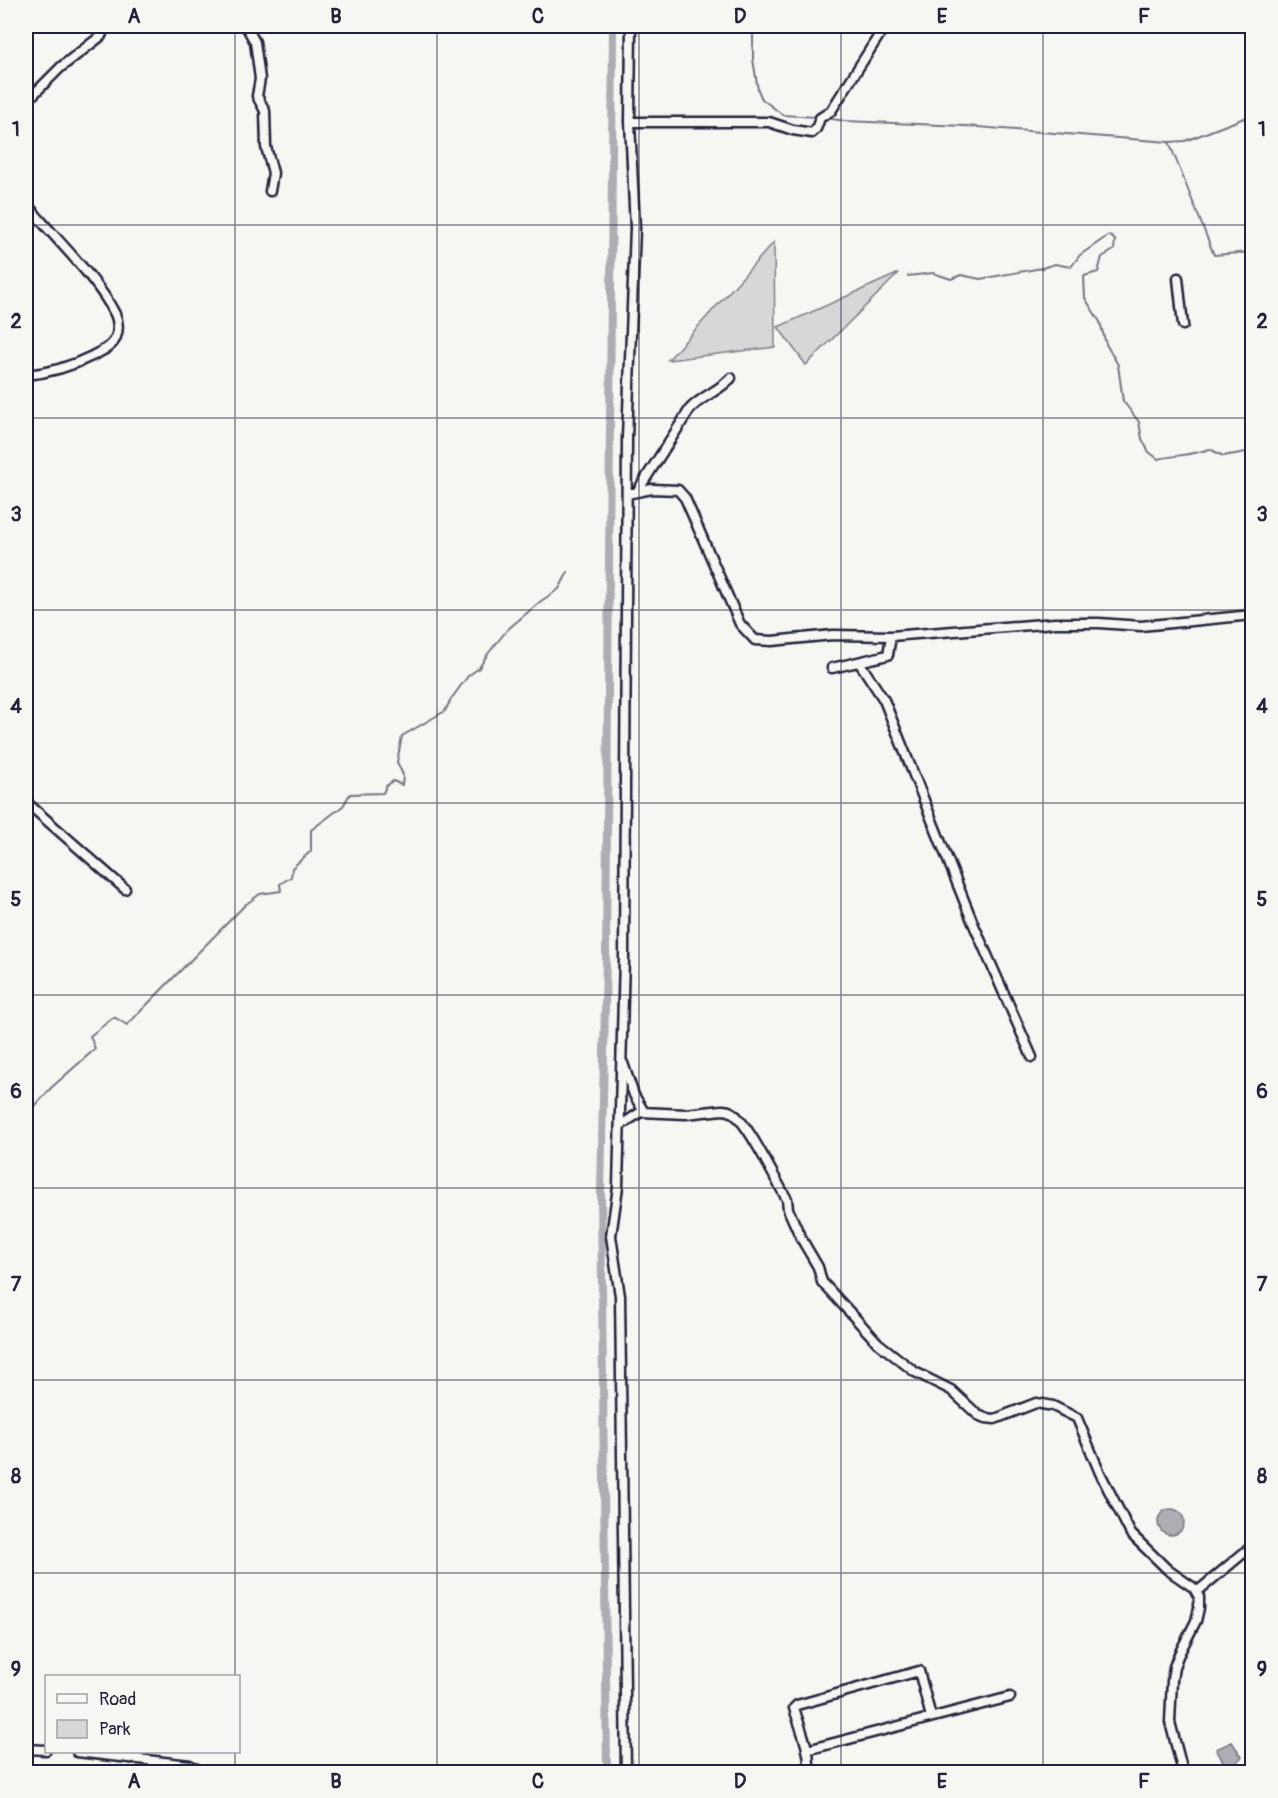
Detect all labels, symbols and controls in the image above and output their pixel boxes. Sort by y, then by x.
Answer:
text: A [128,4,141,29]
text: B [330,4,342,29]
text: C [532,4,544,29]
text: D [734,4,747,29]
text: E [937,4,948,29]
text: F [1138,4,1150,29]
text: 1 [12,117,20,142]
text: 1 [1258,117,1266,142]
text: 2 [10,309,22,334]
text: 2 [1256,309,1268,334]
text: 3 [10,502,22,527]
text: 3 [1256,502,1268,527]
text: 4 [10,694,22,719]
text: 4 [1256,694,1268,719]
text: 5 [11,887,22,912]
text: 5 [1257,887,1268,912]
text: 6 [10,1079,22,1104]
text: 6 [1256,1079,1268,1104]
text: 7 [11,1272,22,1297]
text: 7 [1257,1272,1268,1297]
text: 8 [11,1464,21,1489]
text: 8 [1257,1464,1267,1489]
text: 9 [11,1657,21,1682]
text: 9 [1257,1657,1267,1682]
legend [45,1675,240,1753]
text: Road [99,1688,136,1711]
text: Park [99,1718,131,1741]
text: A [128,1769,141,1794]
text: B [330,1769,342,1794]
text: C [532,1769,544,1794]
text: D [734,1769,747,1794]
text: E [937,1769,948,1794]
text: F [1138,1769,1150,1794]

